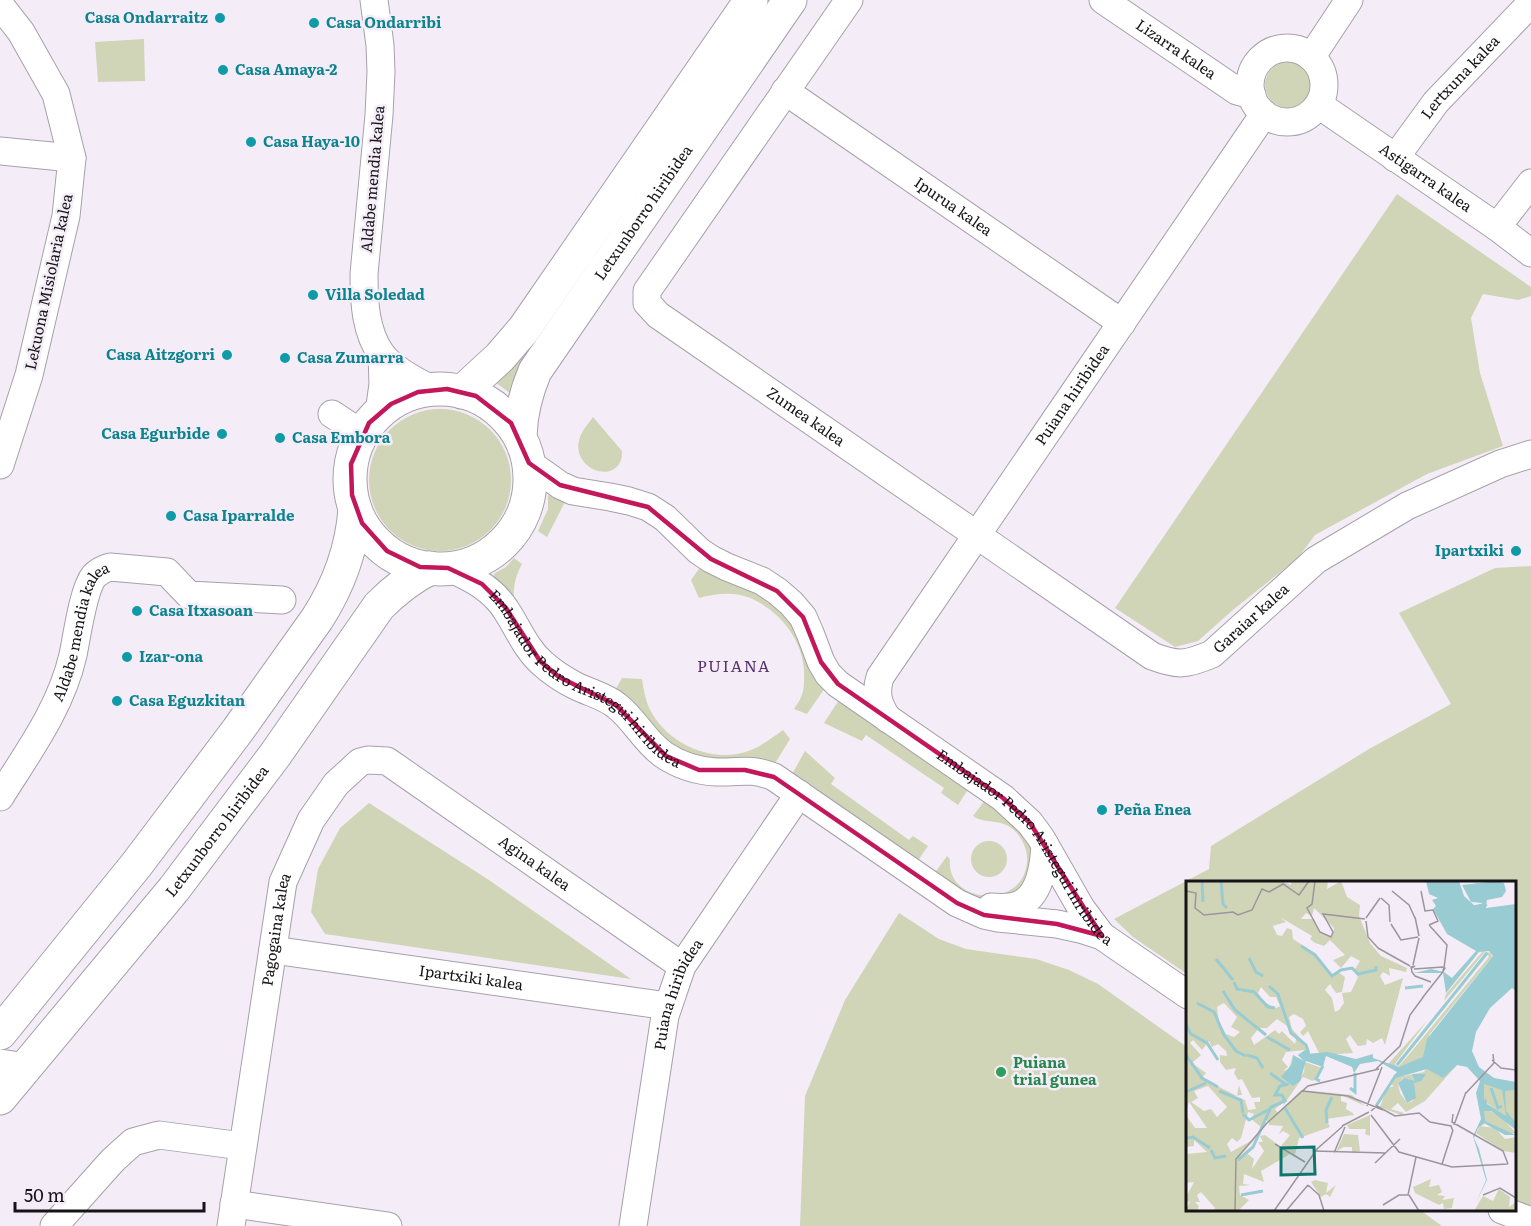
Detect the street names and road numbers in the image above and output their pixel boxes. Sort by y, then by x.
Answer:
street label: Lizarra kalea [1132,13,1222,84]
street label: Lertxuna kalea [1414,29,1505,123]
street label: Aldabe mendia kalea [354,103,389,253]
street label: Astigarra kalea [1375,137,1478,217]
street label: Letxunborro hiribidea [588,139,698,284]
street label: Ipurua kalea [910,170,998,241]
street label: Lekuona Misiolaria kalea [18,191,78,372]
street label: Puiana hiribidea [1028,338,1115,449]
street label: Zumea kalea [763,381,851,451]
street label: Aldabe mendia kalea [45,555,113,705]
street label: Garaiar kalea [1207,576,1294,658]
street label: Embajador Pedro Aristegui hiribidea [484,583,686,773]
street label: Embajador Pedro Aristegui hiribidea [932,742,1119,951]
street label: Letxunborro hiribidea [159,759,274,901]
street label: Agina kalea [494,829,577,896]
street label: Pagogaina kalea [254,867,296,987]
street label: Puiana hiribidea [647,932,708,1052]
street label: Ipartxiki kalea [418,958,526,995]

